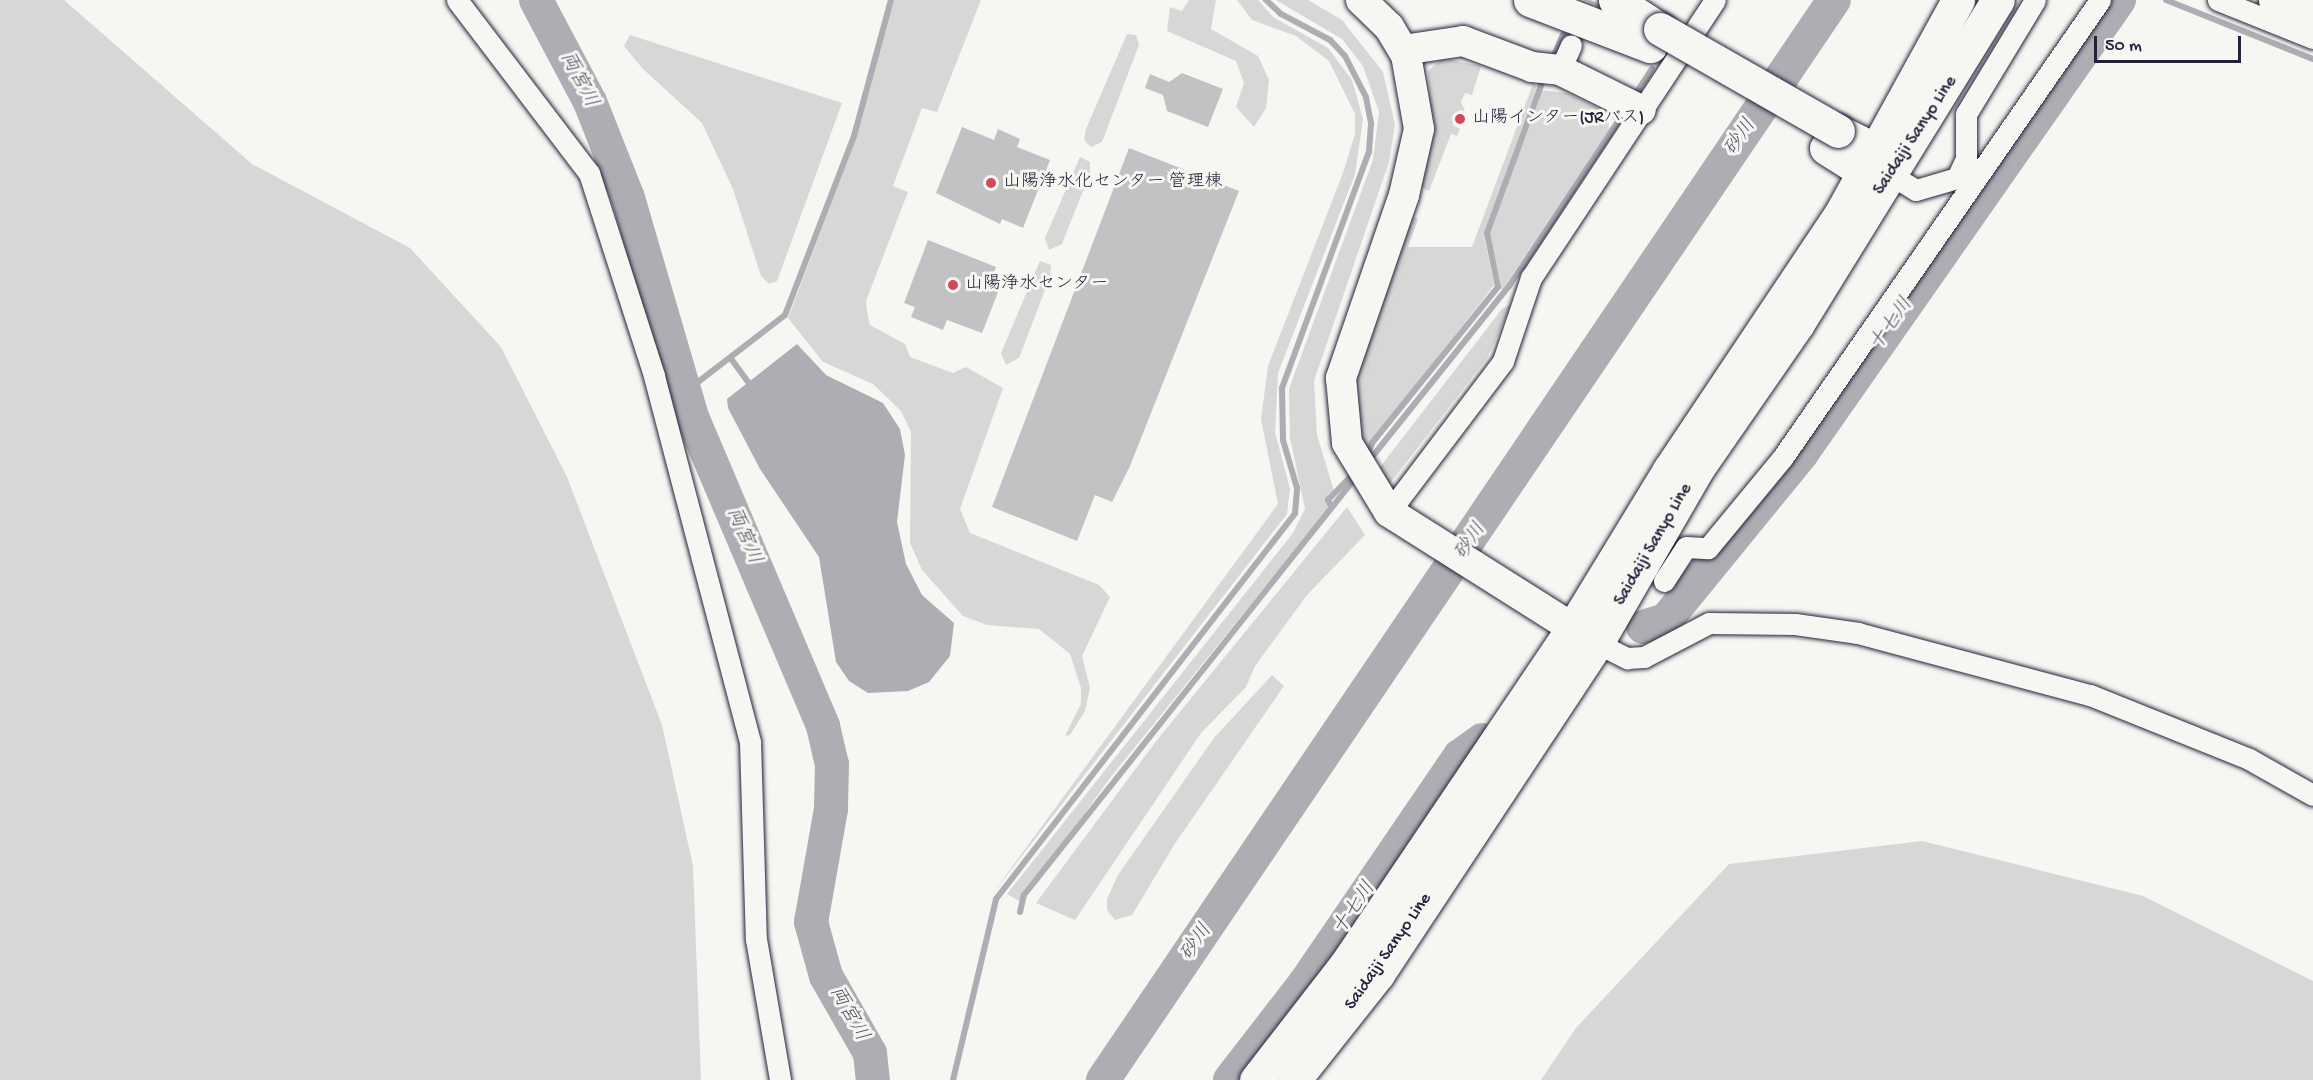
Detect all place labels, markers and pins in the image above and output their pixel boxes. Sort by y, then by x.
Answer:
place label: 山陽インター(JRバス) [1472,108,1645,130]
marker: 山陽インター(JRバス) [1453,112,1467,126]
place label: 山陽浄水化センター 管理棟 [1003,172,1223,194]
marker: 山陽浄水化センター 管理棟 [984,176,998,190]
place label: 山陽浄水センター [965,274,1109,296]
marker: 山陽浄水センター [946,278,960,292]

